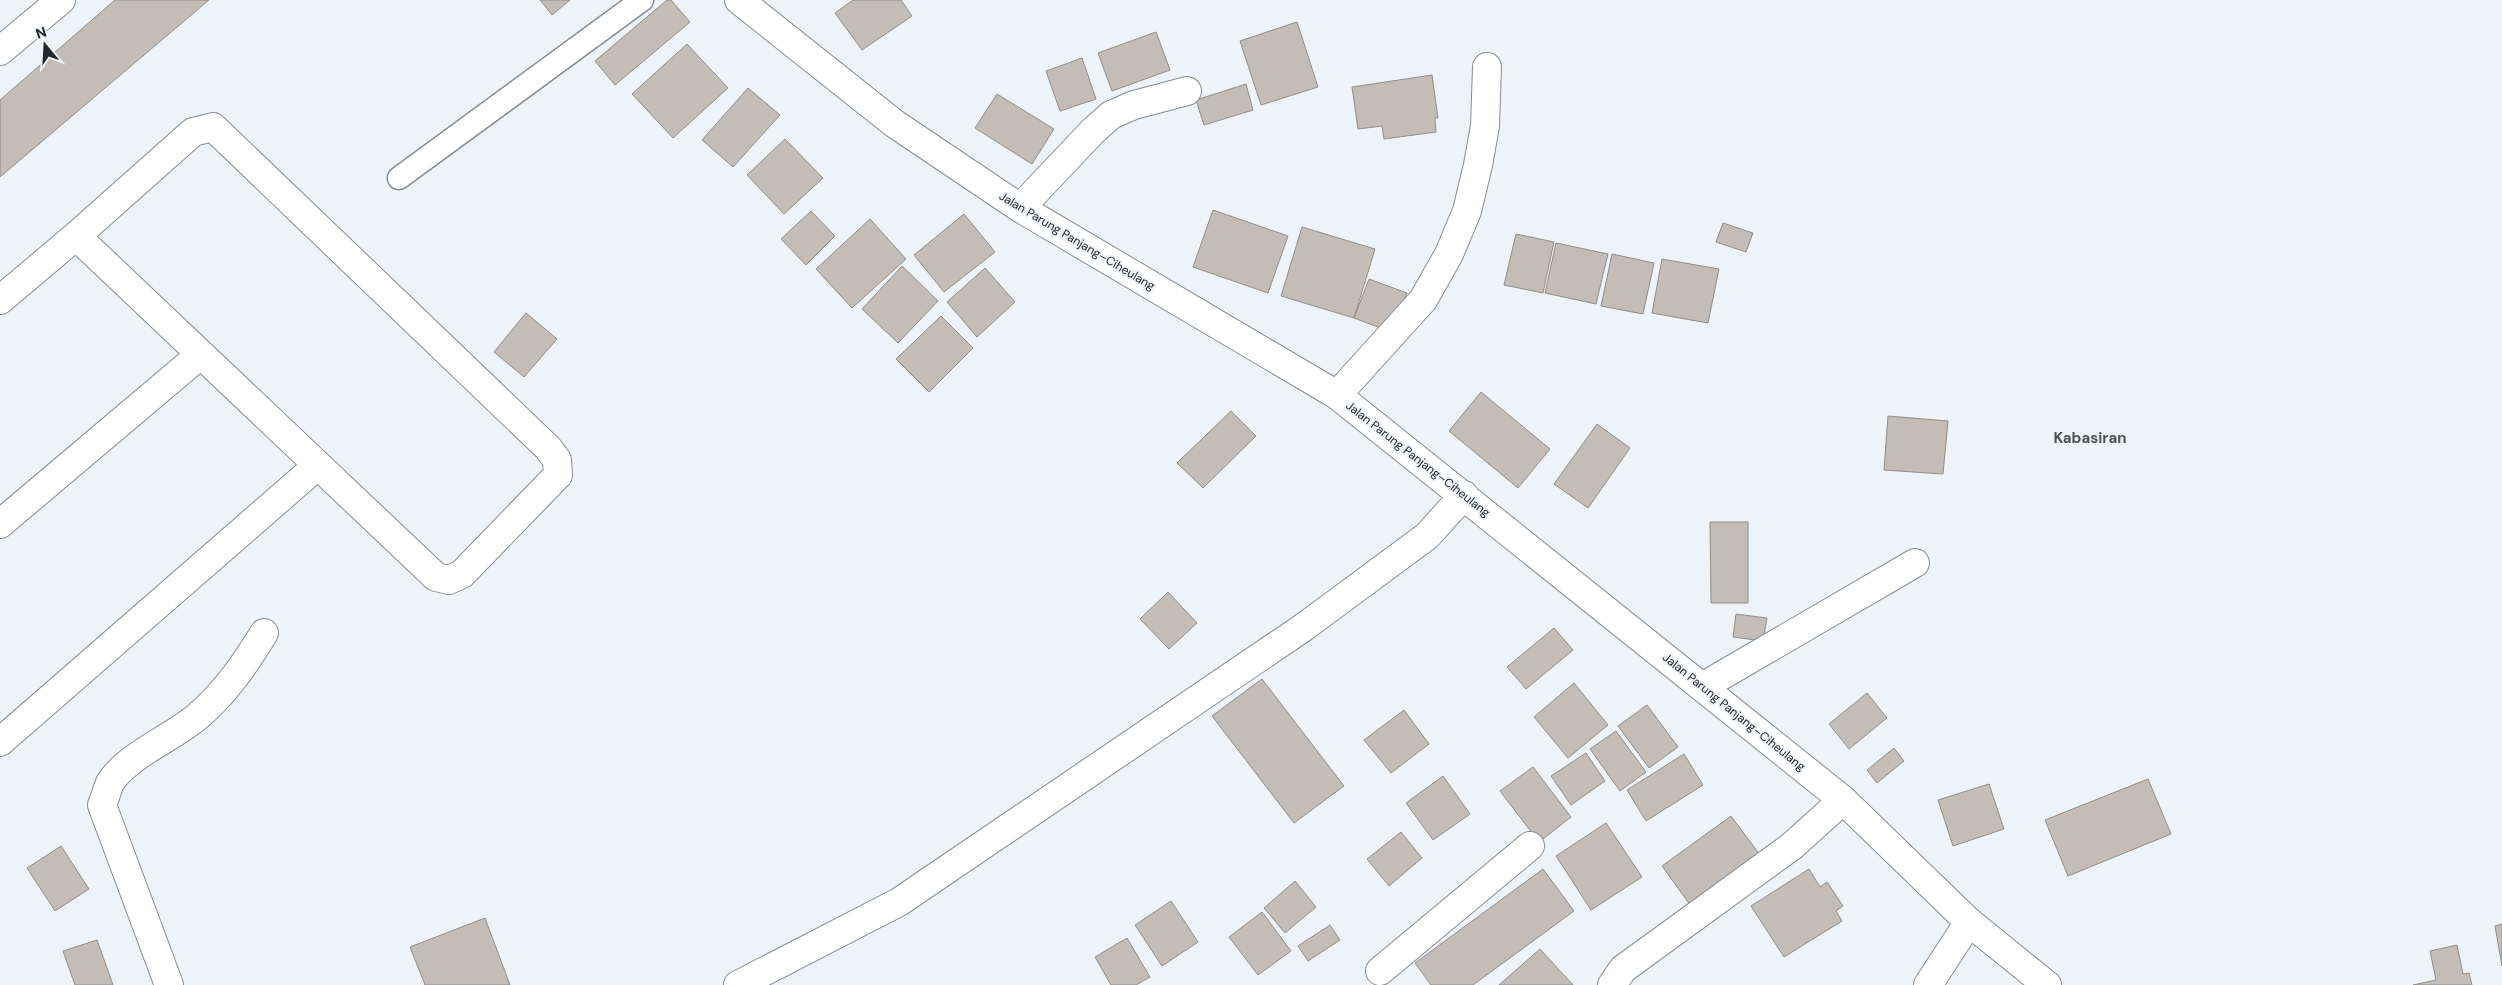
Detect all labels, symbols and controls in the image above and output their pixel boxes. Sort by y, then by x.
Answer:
north arrow [20,20,70,70]
text: N [33,22,49,43]
street label: Jalan Parung Panjang–Ciheulang [996,188,1158,294]
street label: Jalan Parung Panjang–Ciheulang [1342,398,1494,521]
district label: Kabasiran [2054,428,2126,448]
street label: Jalan Parung Panjang–Ciheulang [1659,649,1809,775]

